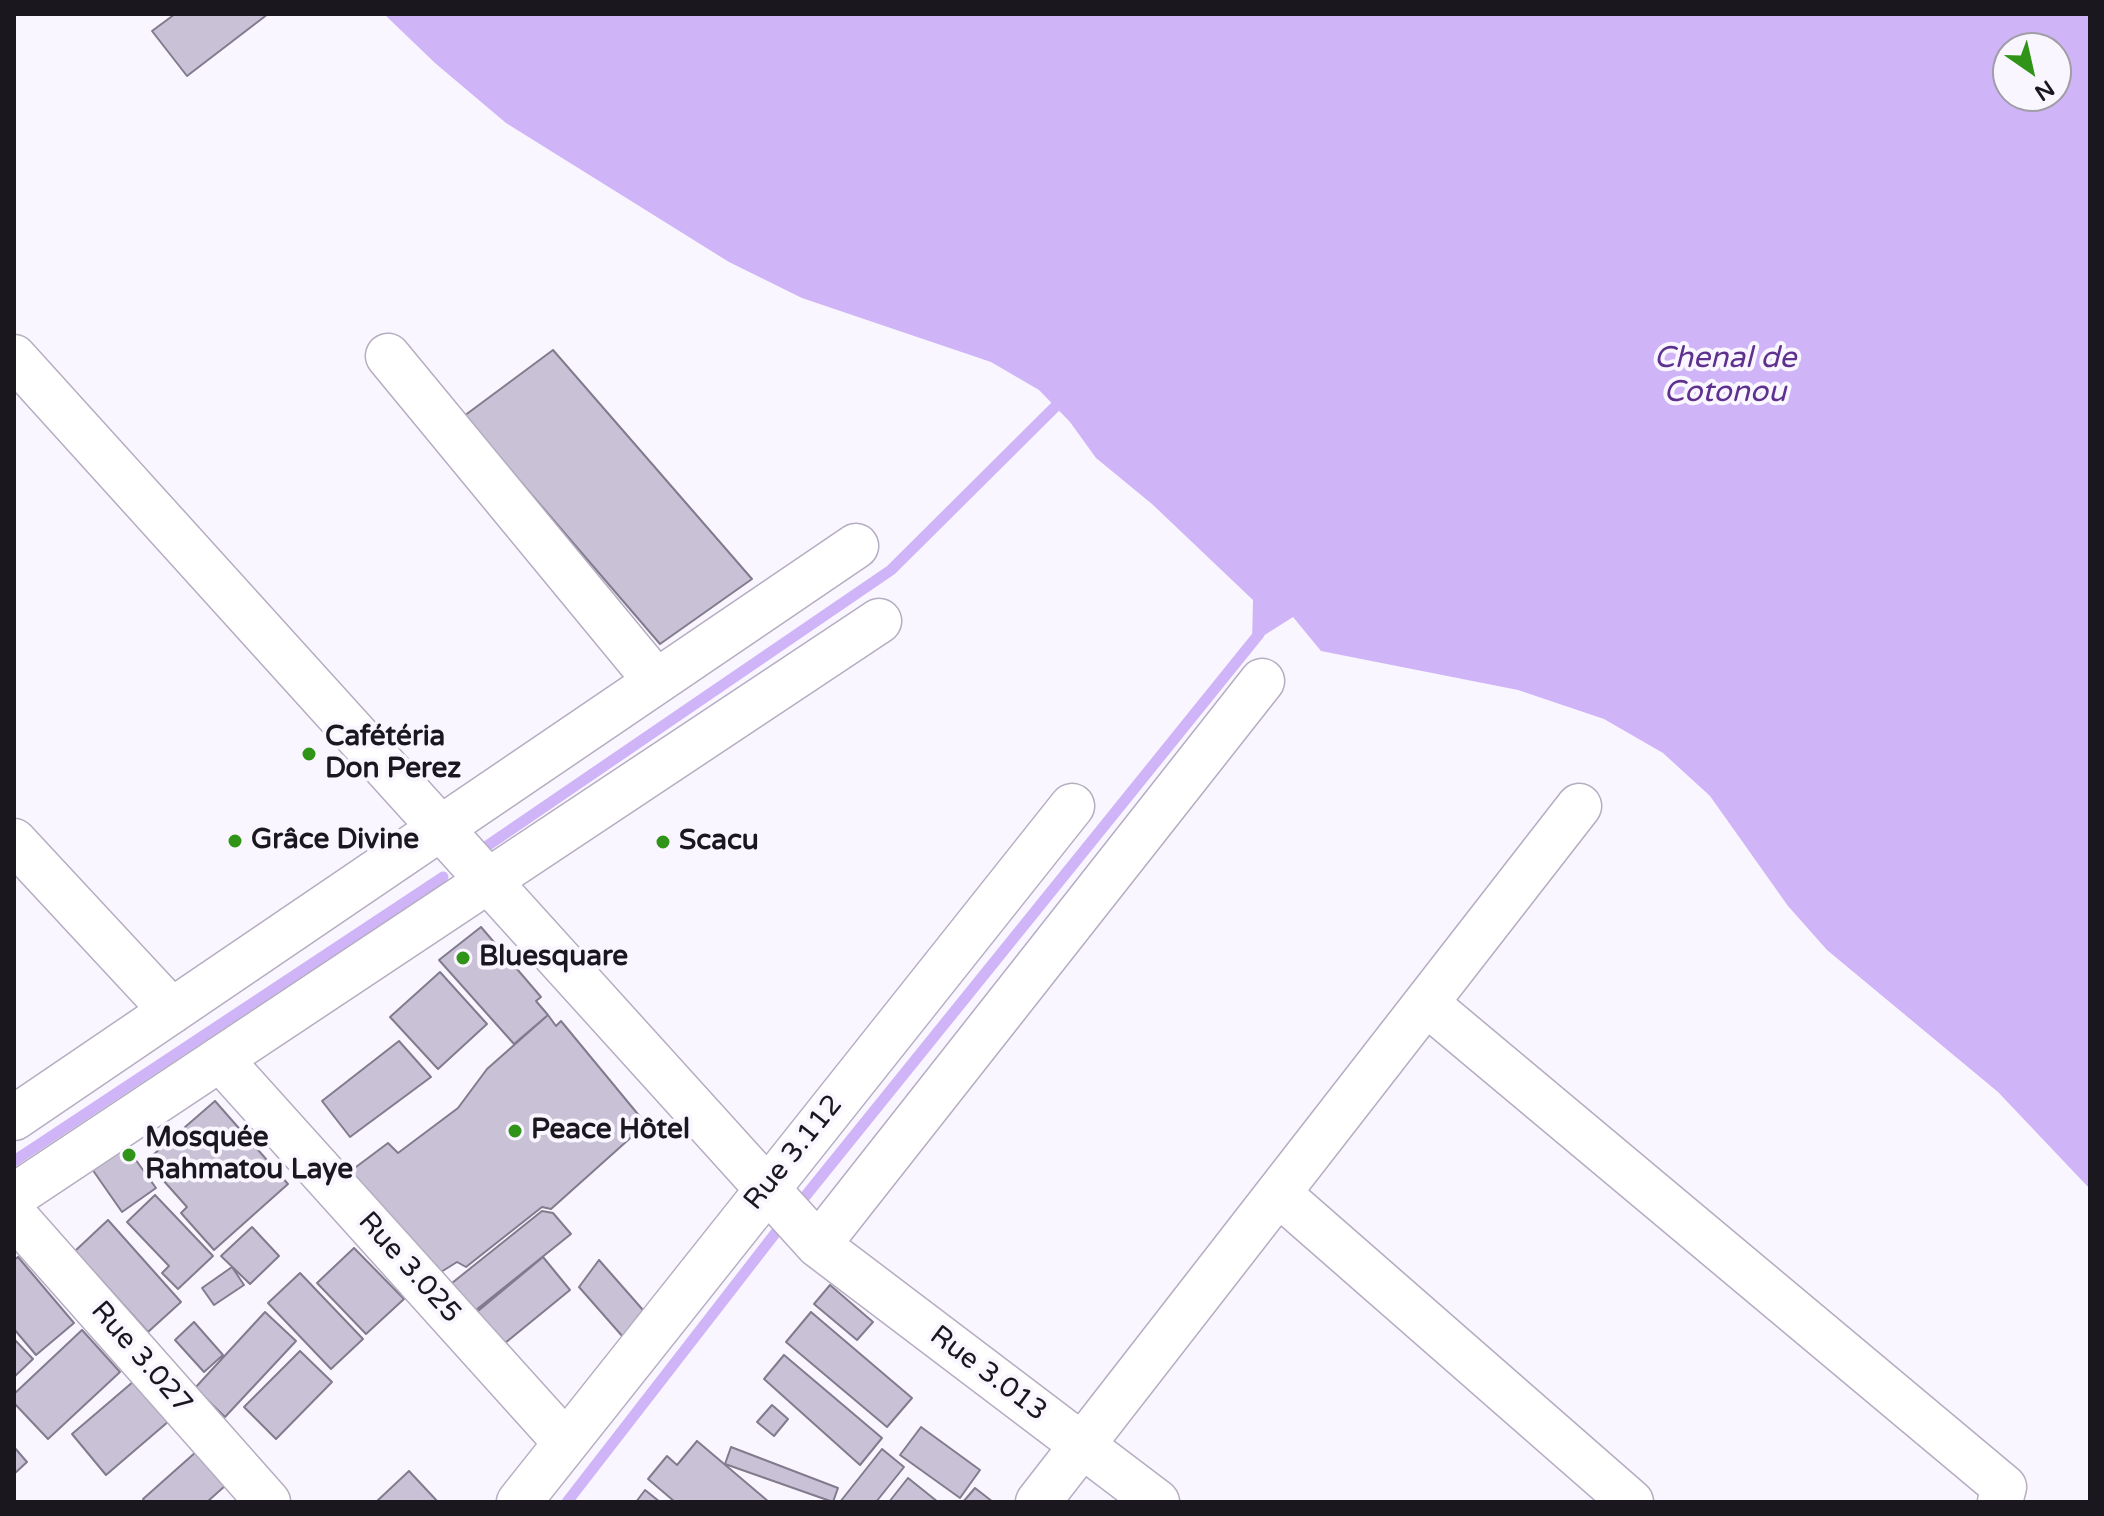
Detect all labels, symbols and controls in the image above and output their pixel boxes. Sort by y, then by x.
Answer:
north arrow [1992,32,2072,112]
text: N [2030,75,2059,106]
water label: Chenal de Cotonou [1654,341,1796,412]
place label: Cafétéria Don Perez [325,721,461,787]
marker: Cafétéria Don Perez [300,745,318,763]
place label: Grâce Divine [251,824,419,858]
place label: Scacu [679,825,759,859]
marker: Grâce Divine [226,832,244,850]
marker: Scacu [654,833,672,851]
place label: Bluesquare [479,941,628,975]
marker: Bluesquare [454,949,472,967]
street label: Rue 3.112 [738,1089,850,1217]
place label: Peace Hôtel [531,1114,690,1148]
place label: Mosquée Rahmatou Laye [145,1122,353,1188]
marker: Peace Hôtel [506,1122,524,1140]
marker: Mosquée Rahmatou Laye [120,1146,138,1164]
street label: Rue 3.025 [350,1206,468,1330]
street label: Rue 3.027 [83,1295,199,1421]
street label: Rue 3.013 [923,1319,1053,1429]

